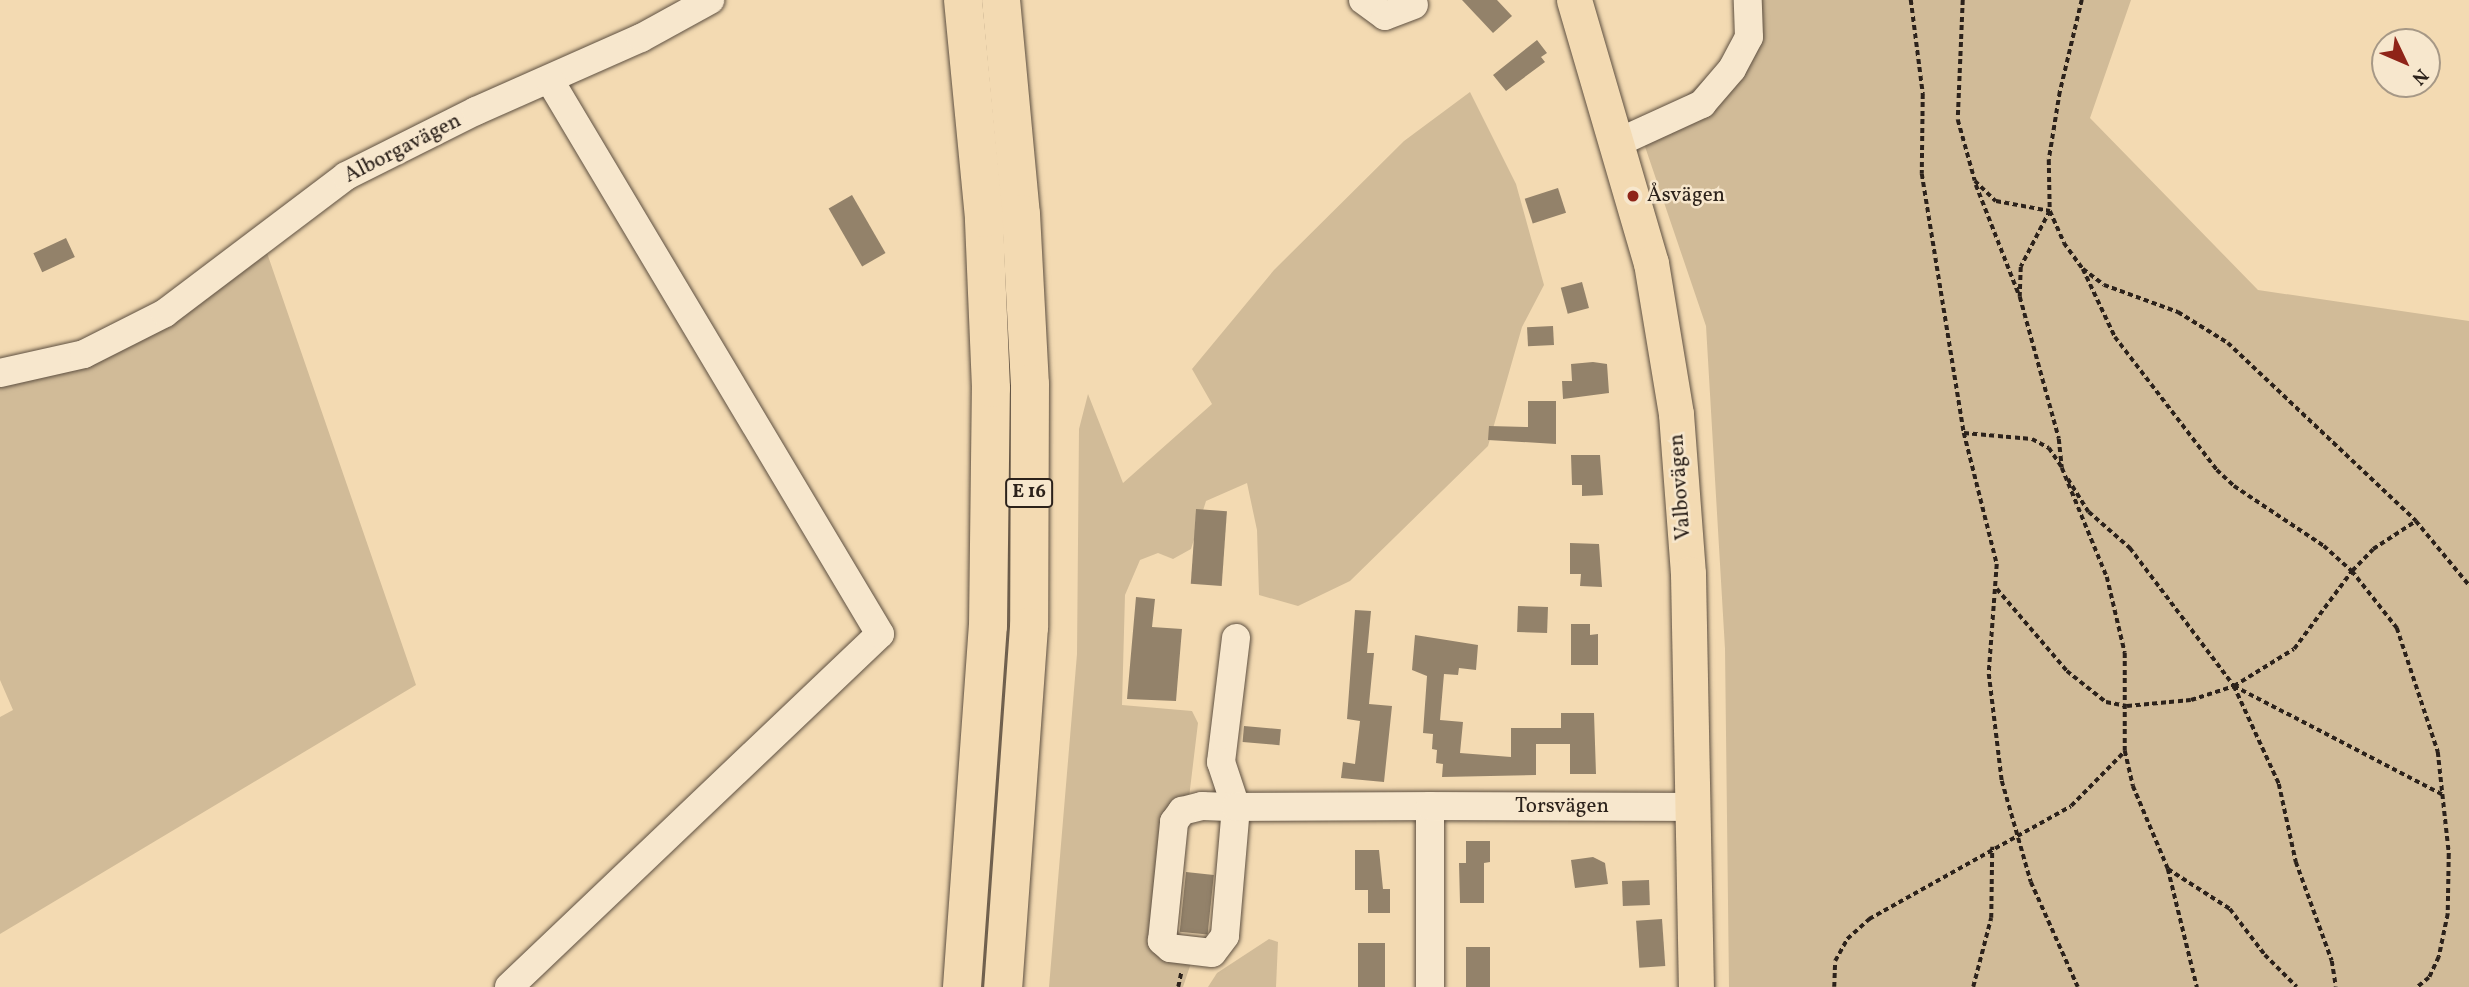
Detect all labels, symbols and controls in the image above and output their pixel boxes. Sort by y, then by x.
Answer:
north arrow [2371,28,2441,98]
text: N [2406,62,2434,90]
street label: Alborgavägen [340,109,466,189]
place label: Åsvägen [1647,183,1725,209]
marker: Åsvägen [1625,188,1641,204]
street label: Valbovägen [1665,433,1697,541]
road number: E 16 [1004,478,1054,508]
street label: Torsvägen [1515,794,1609,820]

